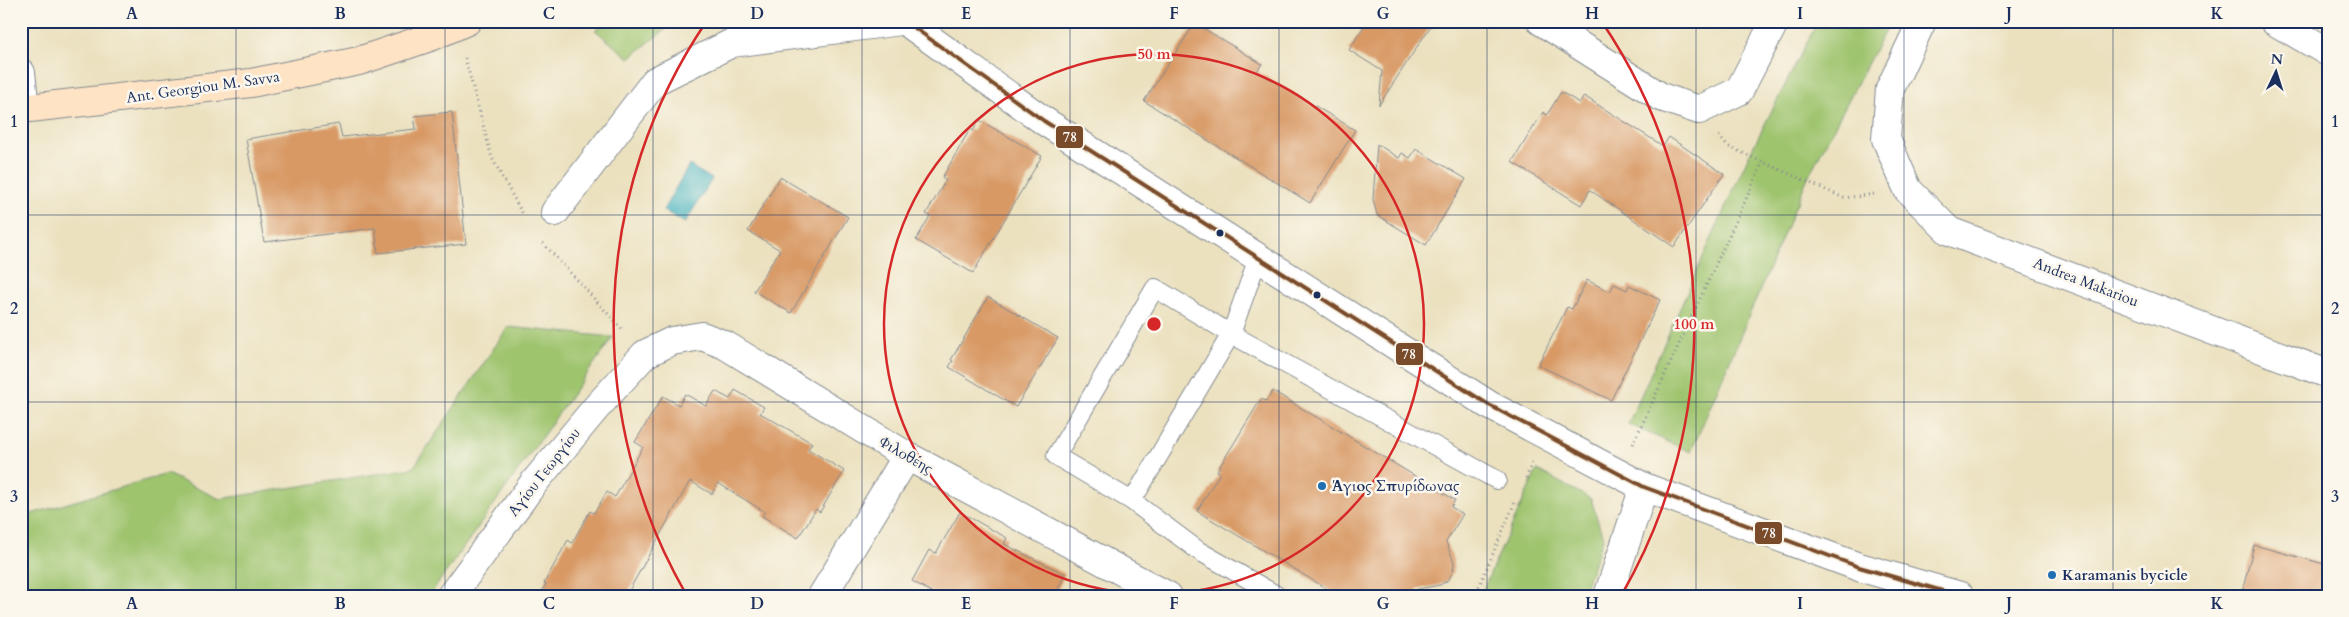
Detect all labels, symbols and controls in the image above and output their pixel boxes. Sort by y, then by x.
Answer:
text: A [126,3,138,25]
text: B [334,3,346,25]
text: C [543,3,555,25]
text: D [750,3,764,25]
text: E [961,3,971,25]
text: F [1169,3,1179,25]
text: G [1376,3,1390,25]
text: H [1585,3,1599,25]
text: I [1797,3,1803,25]
text: J [2004,3,2012,25]
text: K [2211,3,2224,25]
text: 50 m [1137,44,1171,64]
north arrow [2252,48,2302,98]
text: N [2270,50,2284,69]
street label: Ant. Georgiou M. Savva [125,66,281,108]
text: 1 [10,111,18,133]
text: 1 [2331,111,2339,133]
line badge: 78 [1055,125,1084,149]
text: 78 [1063,128,1077,147]
unlabelled marker [1215,228,1225,238]
street label: Andrea Makariou [2031,253,2141,311]
unlabelled marker [1312,290,1322,300]
text: 2 [10,298,18,320]
text: 2 [2331,298,2339,320]
text: 100 m [1674,314,1715,334]
centre of rings [1145,315,1163,333]
line badge: 78 [1395,342,1424,366]
text: 78 [1402,345,1416,364]
street label: Αγίου Γεωργίου [503,424,585,520]
street label: Φιλοθέης [875,432,937,479]
place label: Άγιος Σπυρίδωνας [1331,476,1460,496]
marker: Άγιος Σπυρίδωνας [1316,480,1328,492]
text: 3 [10,486,18,508]
text: 3 [2331,486,2339,508]
line badge: 78 [1754,521,1783,545]
text: 78 [1762,524,1776,543]
place label: Karamanis bycicle [2062,565,2188,585]
marker: Karamanis bycicle [2046,569,2058,581]
text: A [126,593,138,615]
text: B [334,593,346,615]
text: C [543,593,555,615]
text: D [750,593,764,615]
text: E [961,593,971,615]
text: F [1169,593,1179,615]
text: G [1376,593,1390,615]
text: H [1585,593,1599,615]
text: I [1797,593,1803,615]
text: J [2004,593,2012,615]
text: K [2211,593,2224,615]

